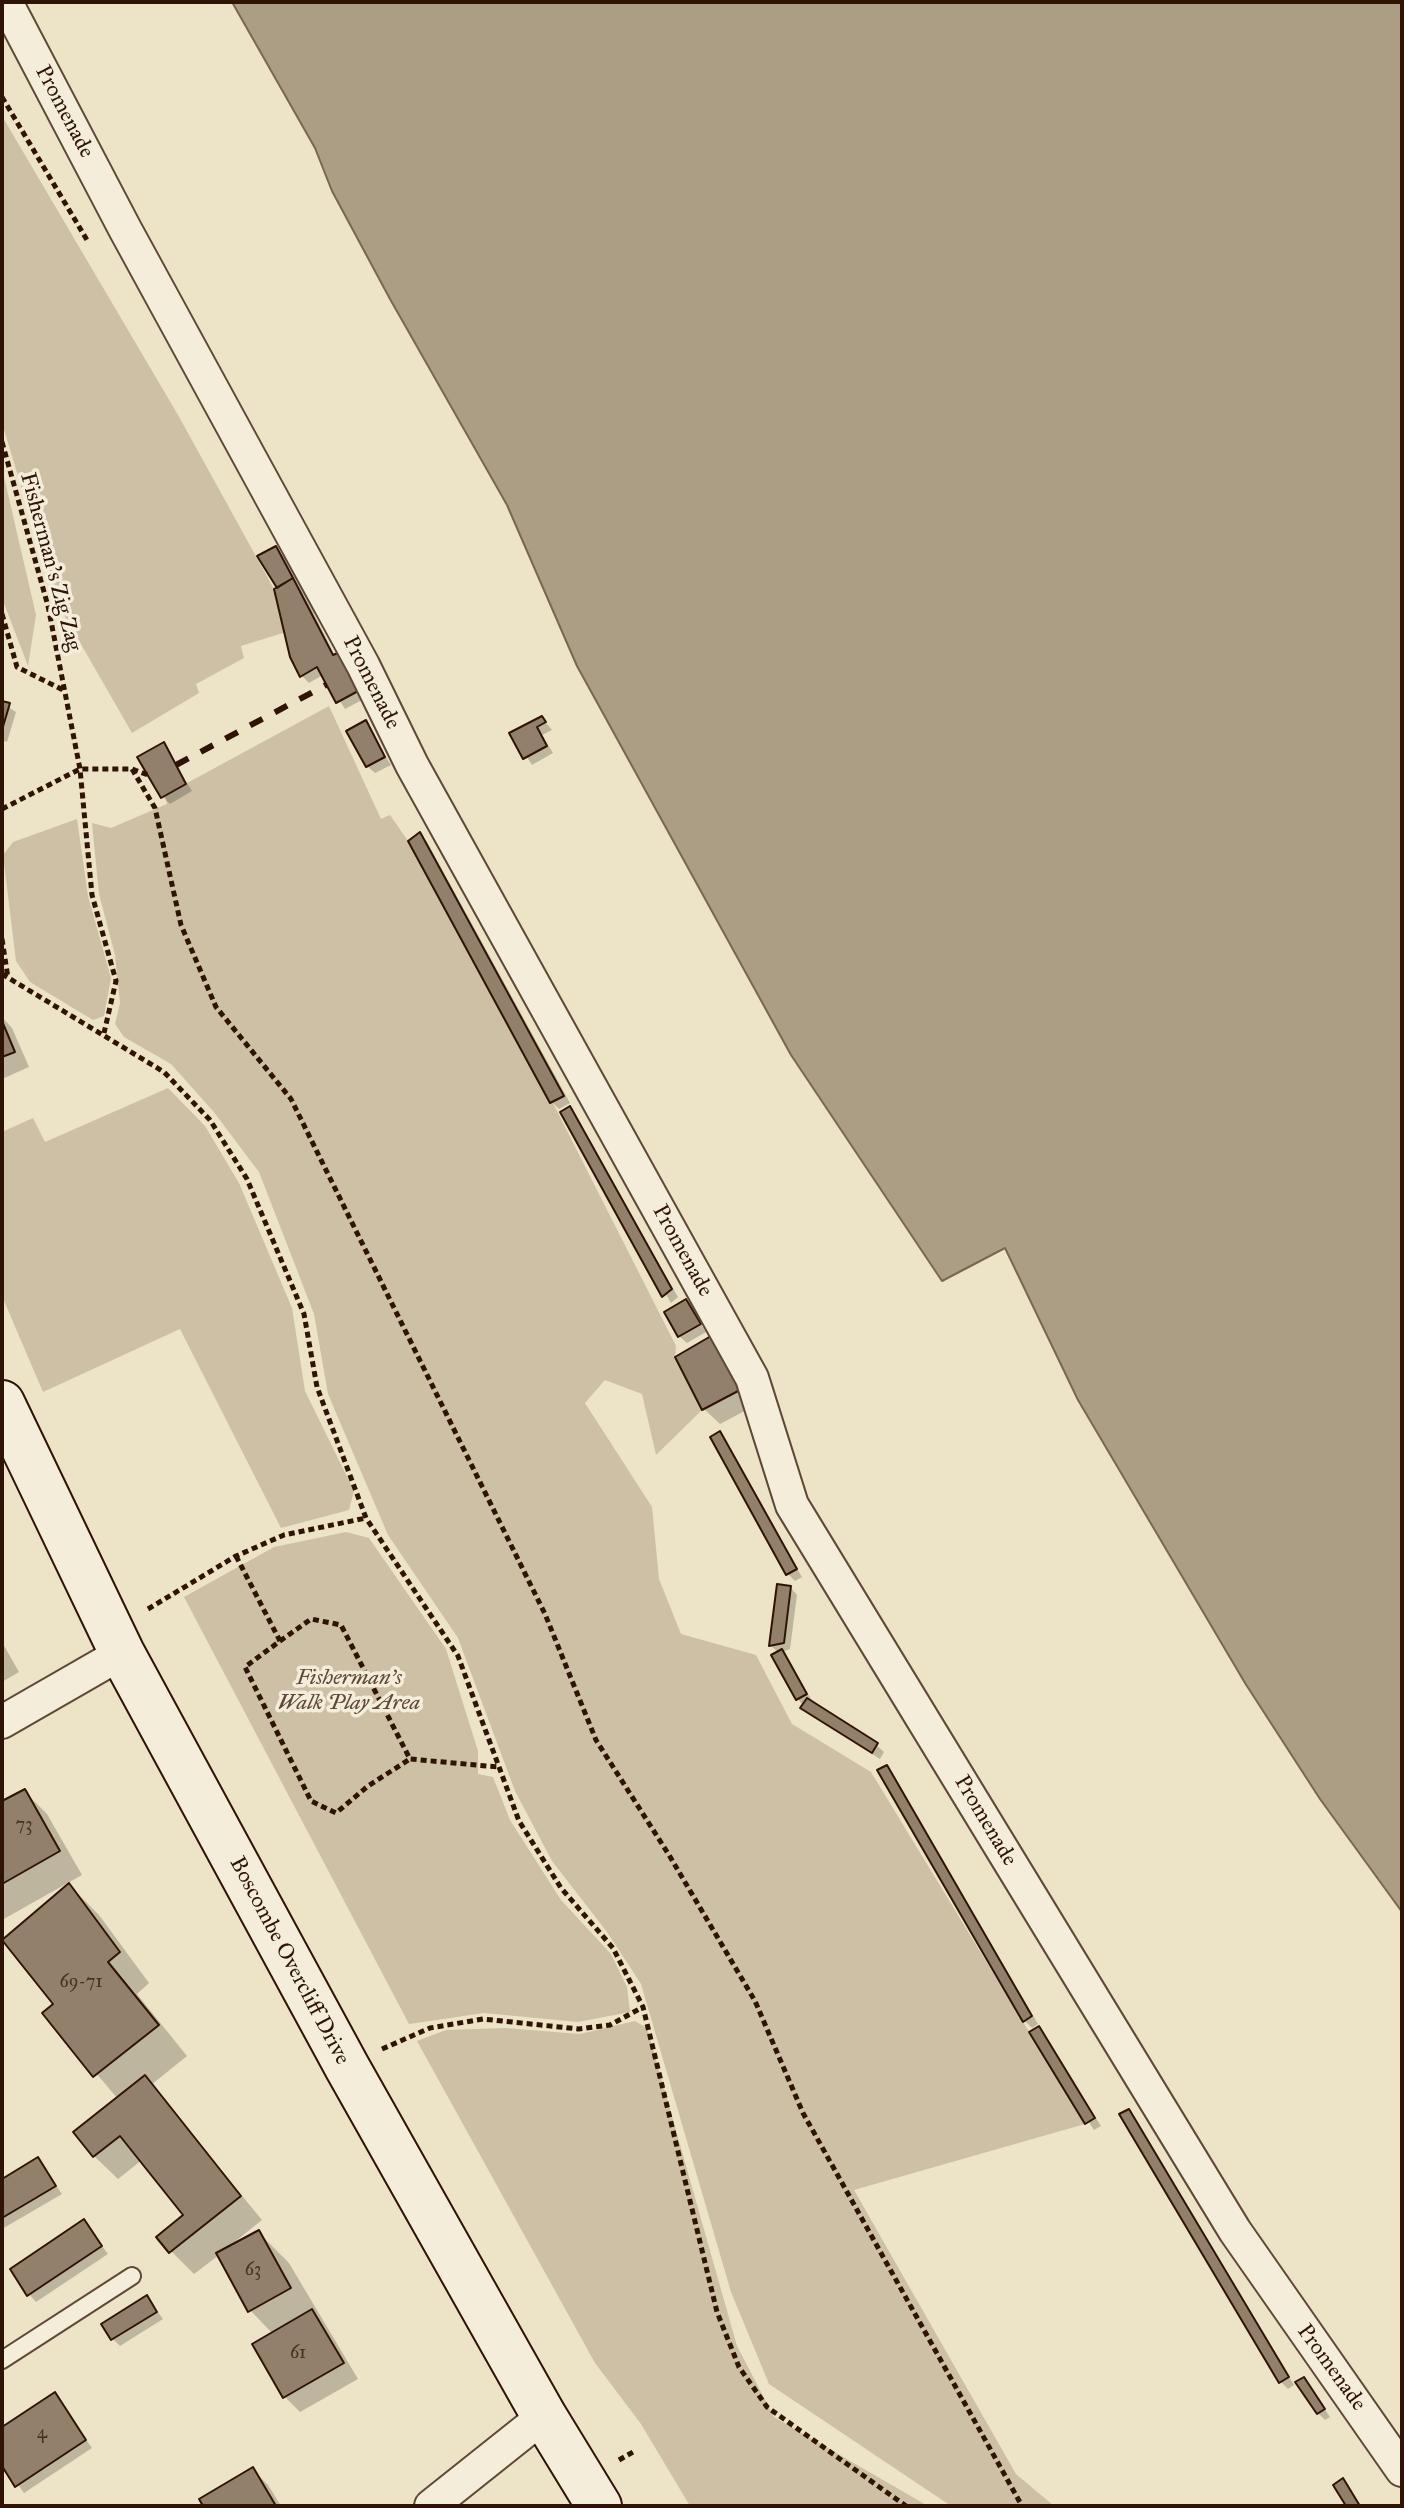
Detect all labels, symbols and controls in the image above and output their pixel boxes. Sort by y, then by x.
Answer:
street label: Promenade [29,61,99,163]
street label: Fisherman's Zig Zag [13,470,87,654]
street label: Promenade [336,632,406,734]
street label: Promenade [646,1201,718,1301]
park label: Fisherman's Walk Play Area [278,1666,420,1718]
street label: Promenade [948,1771,1022,1871]
house number: 73 [16,1815,32,1837]
street label: Boscombe Overcliff Drive [223,1853,355,2069]
house number: 69-71 [59,1972,103,1994]
house number: 63 [245,2260,261,2282]
street label: Promenade [1291,2319,1371,2417]
house number: 61 [290,2343,306,2365]
house number: 4 [37,2423,47,2445]

